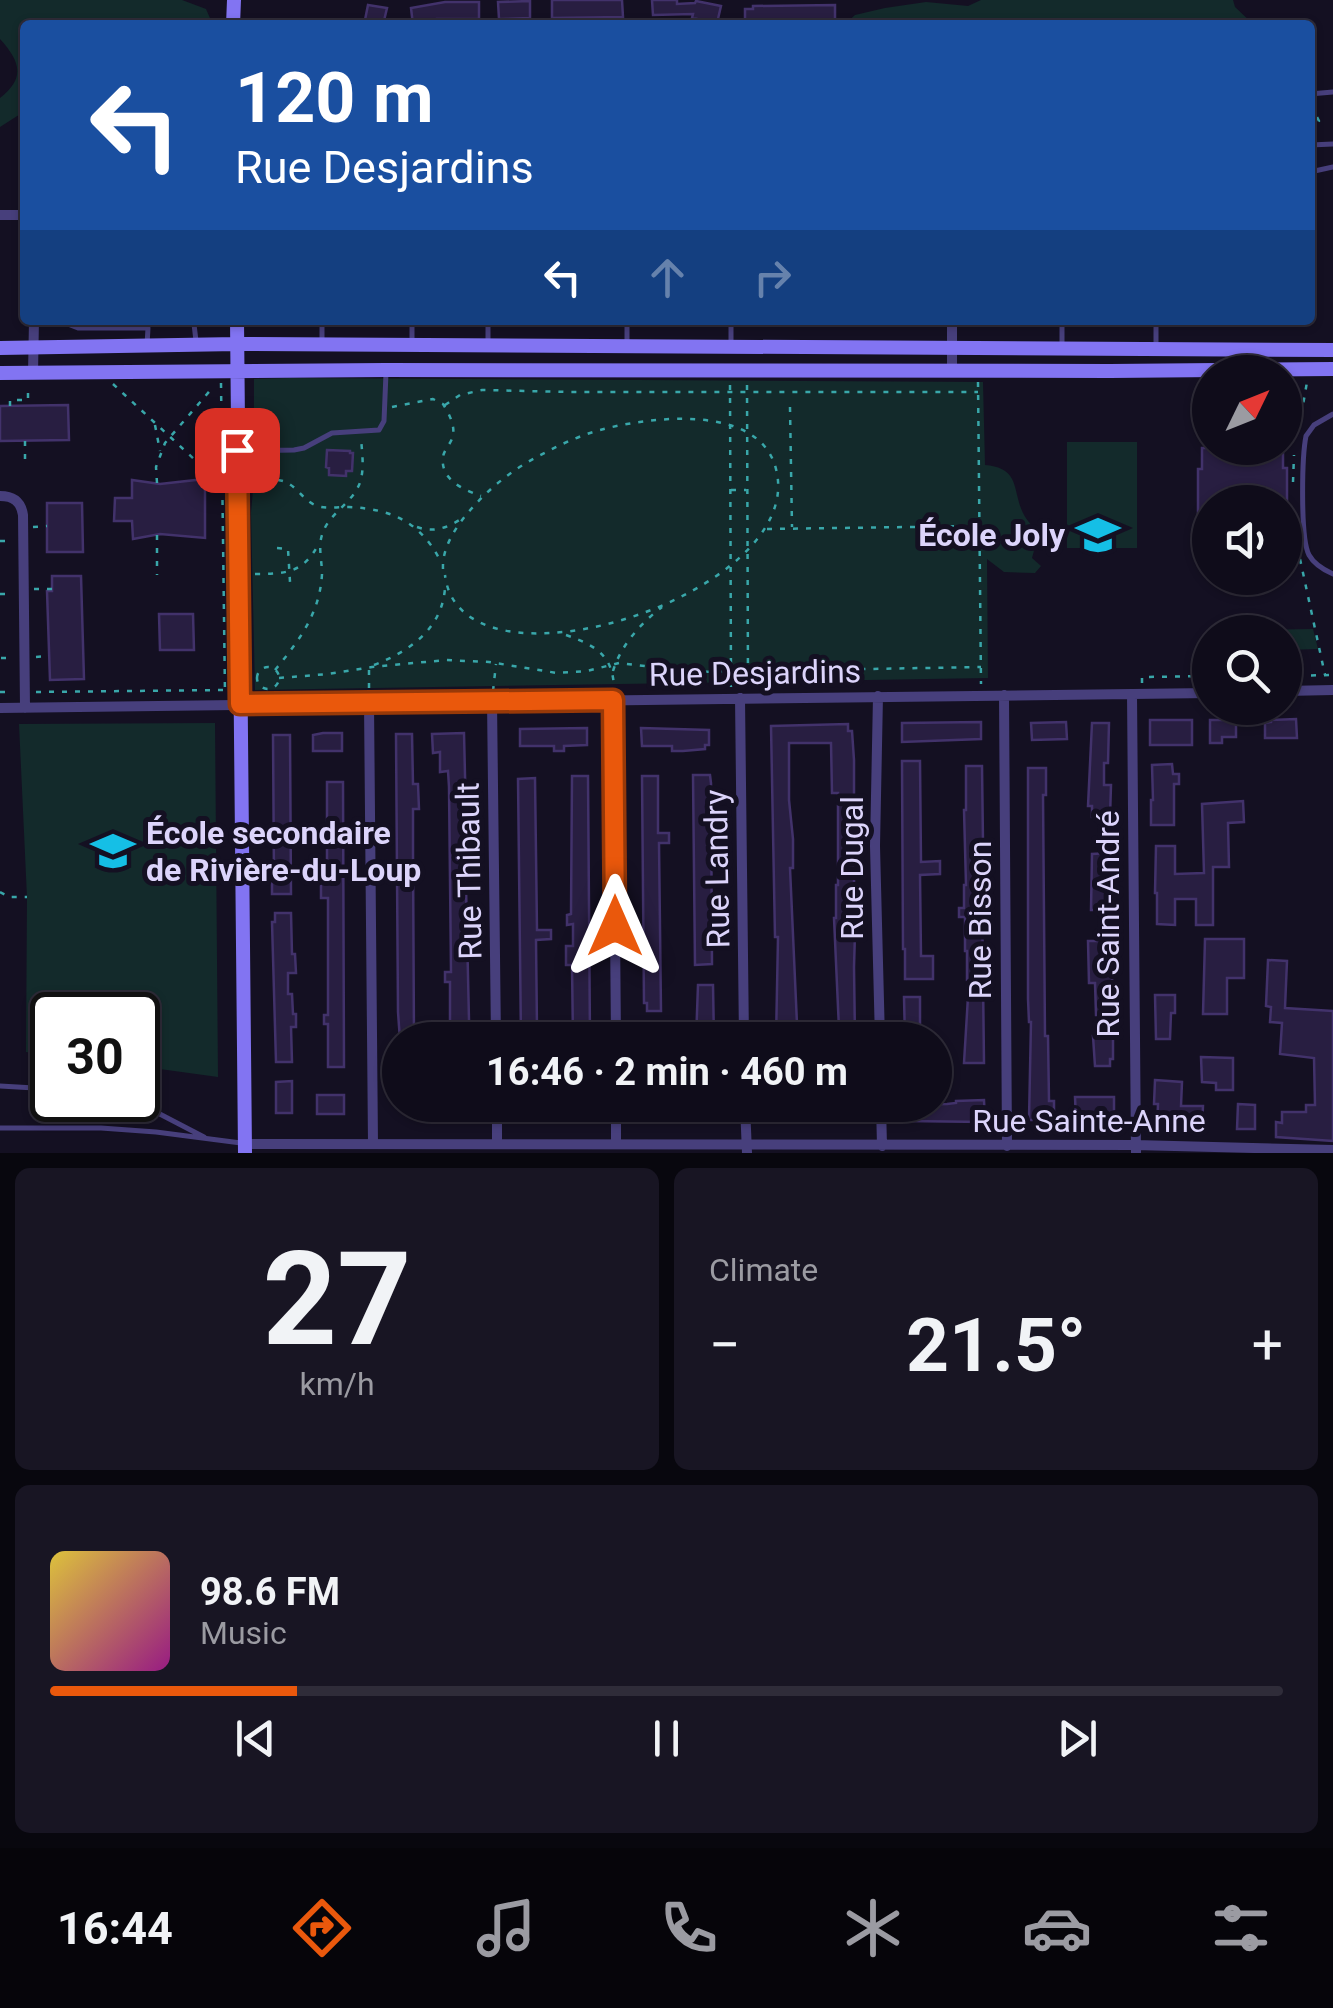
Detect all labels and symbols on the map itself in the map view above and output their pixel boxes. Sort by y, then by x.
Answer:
north arrow [1192,355,1302,465]
pin [195,408,280,493]
school or university icon: École Joly [1074,511,1122,559]
place label: École Joly [918,516,1066,554]
street label: Rue Desjardins [648,652,862,694]
street label: Rue Thibault [448,782,490,960]
street label: Rue Landry [697,789,737,949]
street label: Rue Dugal [833,796,871,940]
street label: Rue Saint-André [1089,810,1127,1038]
place label: École secondaire de Rivière-du-Loup [146,814,421,889]
school or university icon: École secondaire de Rivière-du-Loup [89,827,137,875]
street label: Rue Bisson [961,841,999,999]
position arrow [563,874,667,978]
speed limit sign: 30 [30,992,160,1122]
street label: Rue Sainte-Anne [972,1102,1206,1140]

